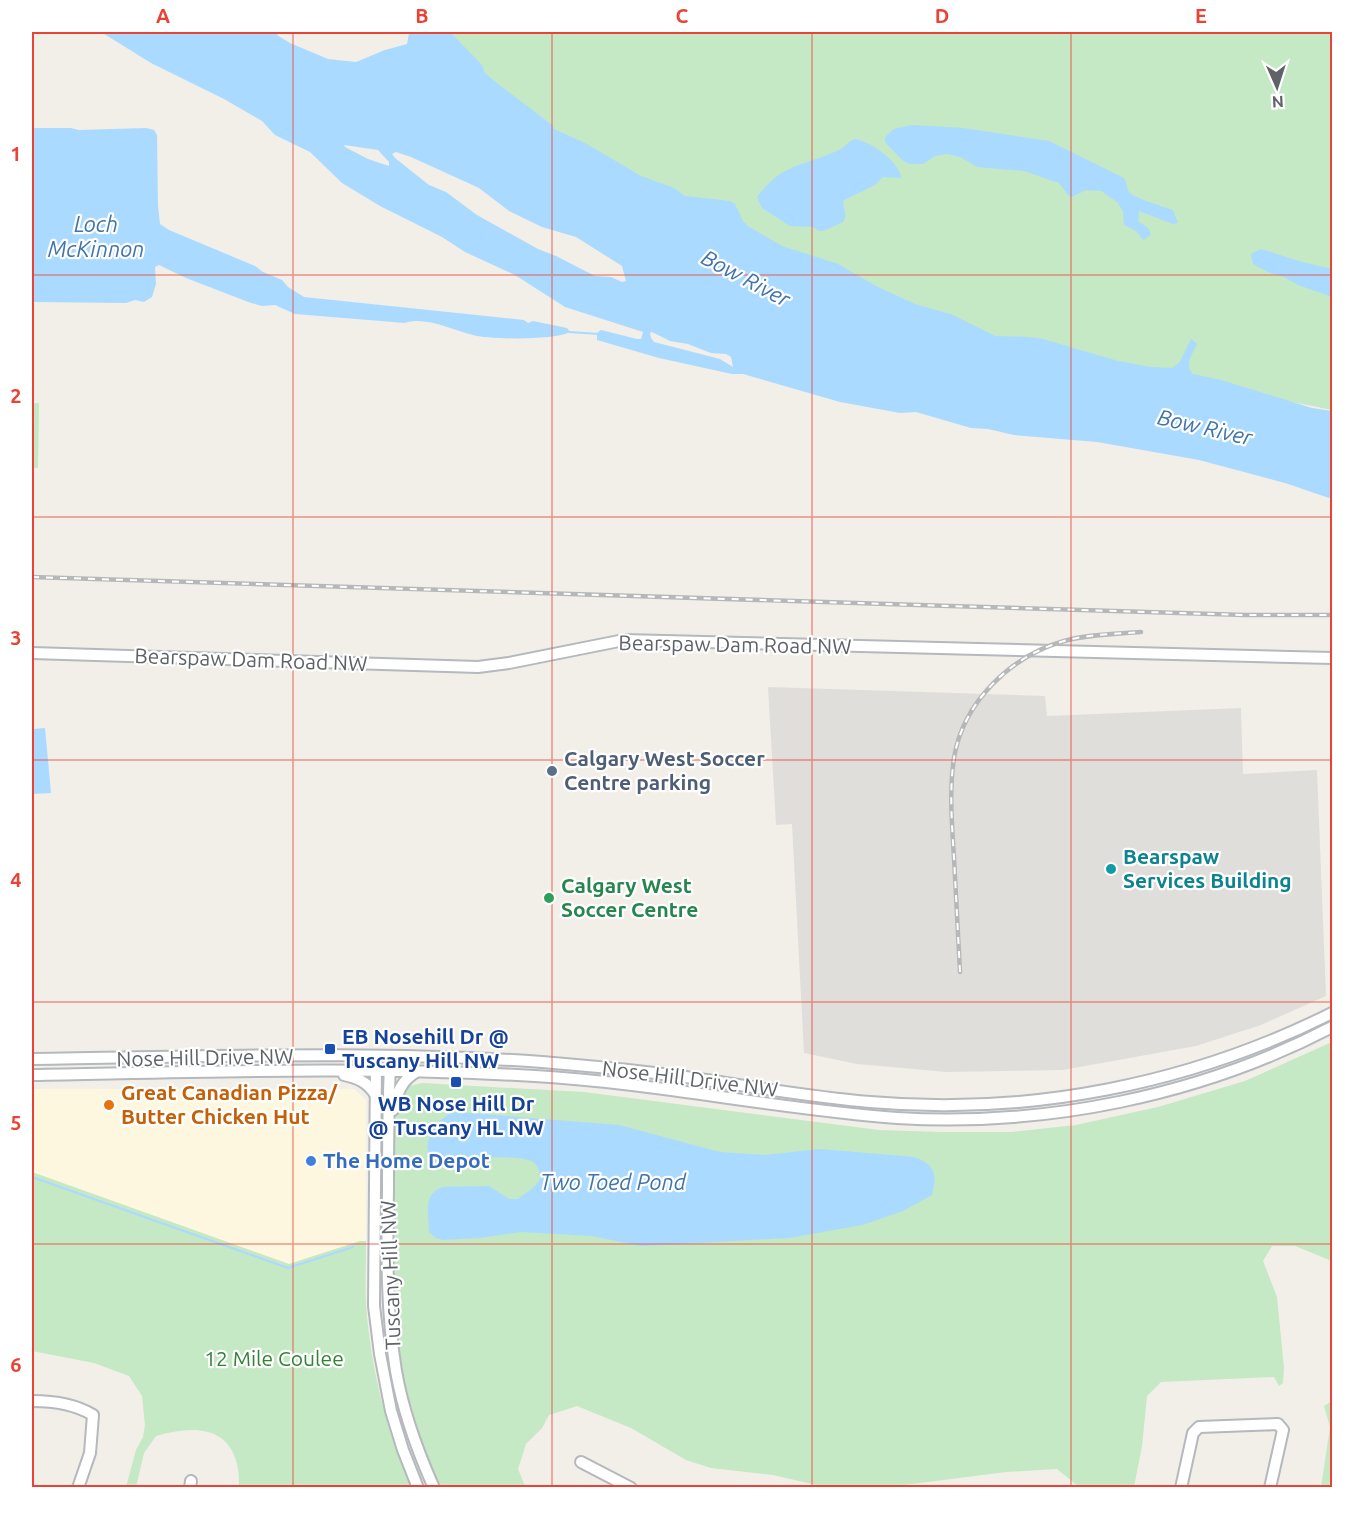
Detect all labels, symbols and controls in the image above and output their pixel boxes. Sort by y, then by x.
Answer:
text: A [156,4,170,27]
text: B [415,4,429,27]
text: C [676,4,689,27]
text: D [935,4,949,27]
text: E [1195,4,1207,27]
north arrow [1247,57,1307,117]
text: N [1271,93,1284,111]
text: 1 [10,142,22,165]
water label: Loch McKinnon [48,211,144,261]
water label: Bow River [698,244,795,312]
text: 2 [10,384,22,407]
water label: Bow River [1155,403,1256,450]
text: 3 [10,626,22,649]
street label: Bearspaw Dam Road NW [618,630,852,658]
street label: Bearspaw Dam Road NW [134,643,368,675]
place label: Calgary West Soccer Centre parking [564,746,765,794]
marker: Calgary West Soccer Centre parking [545,764,559,778]
place label: Bearspaw Services Building [1123,844,1292,892]
marker: Bearspaw Services Building [1104,862,1118,876]
text: 4 [10,868,22,891]
place label: Calgary West Soccer Centre [561,873,698,921]
marker: Calgary West Soccer Centre [542,891,556,905]
place label: EB Nosehill Dr @ Tuscany Hill NW [342,1024,509,1072]
marker: EB Nosehill Dr @ Tuscany Hill NW [323,1042,337,1056]
street label: Nose Hill Drive NW [116,1043,294,1071]
street label: Nose Hill Drive NW [601,1055,780,1101]
marker: WB Nose Hill Dr @ Tuscany HL NW [449,1075,463,1089]
place label: Great Canadian Pizza/ Butter Chicken Hut [121,1080,338,1128]
place label: WB Nose Hill Dr @ Tuscany HL NW [368,1091,544,1139]
marker: Great Canadian Pizza/ Butter Chicken Hut [102,1098,116,1112]
text: 5 [10,1111,22,1134]
place label: The Home Depot [323,1148,490,1172]
marker: The Home Depot [304,1154,318,1168]
water label: Two Toed Pond [540,1169,687,1194]
street label: Tuscany Hill NW [375,1200,405,1350]
park label: 12 Mile Coulee [204,1346,344,1370]
text: 6 [10,1353,22,1376]

